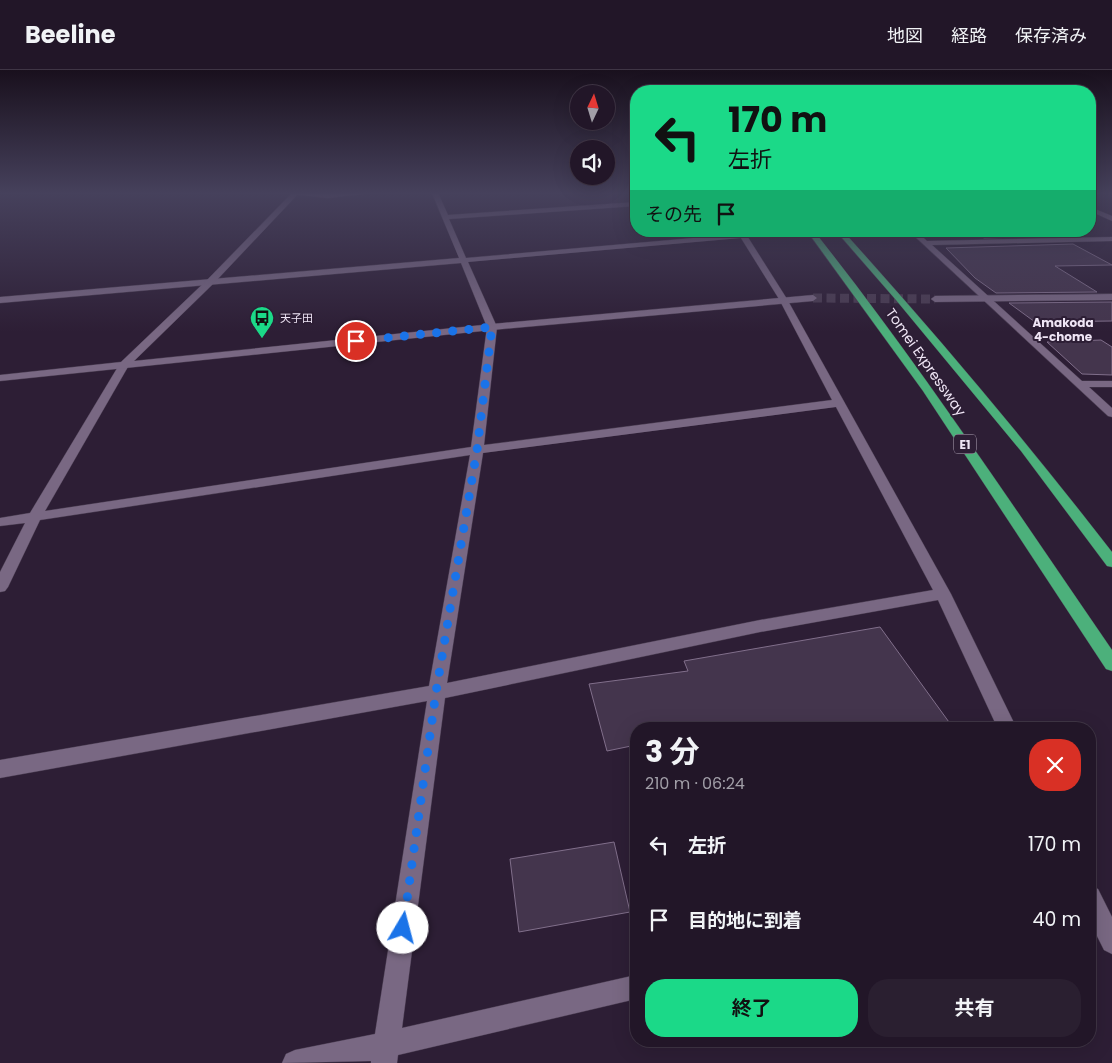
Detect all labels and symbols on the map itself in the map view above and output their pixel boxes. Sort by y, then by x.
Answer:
north arrow [570,85,615,130]
street label: Tomei Expressway [881,304,971,420]
bus stop icon: 天子田 [249,305,275,339]
place label: 天子田 [280,310,313,326]
district label: Amakoda 4-chome [1032,314,1094,345]
pin [335,320,377,362]
road number: E1 [954,434,976,454]
position arrow [376,901,428,953]

